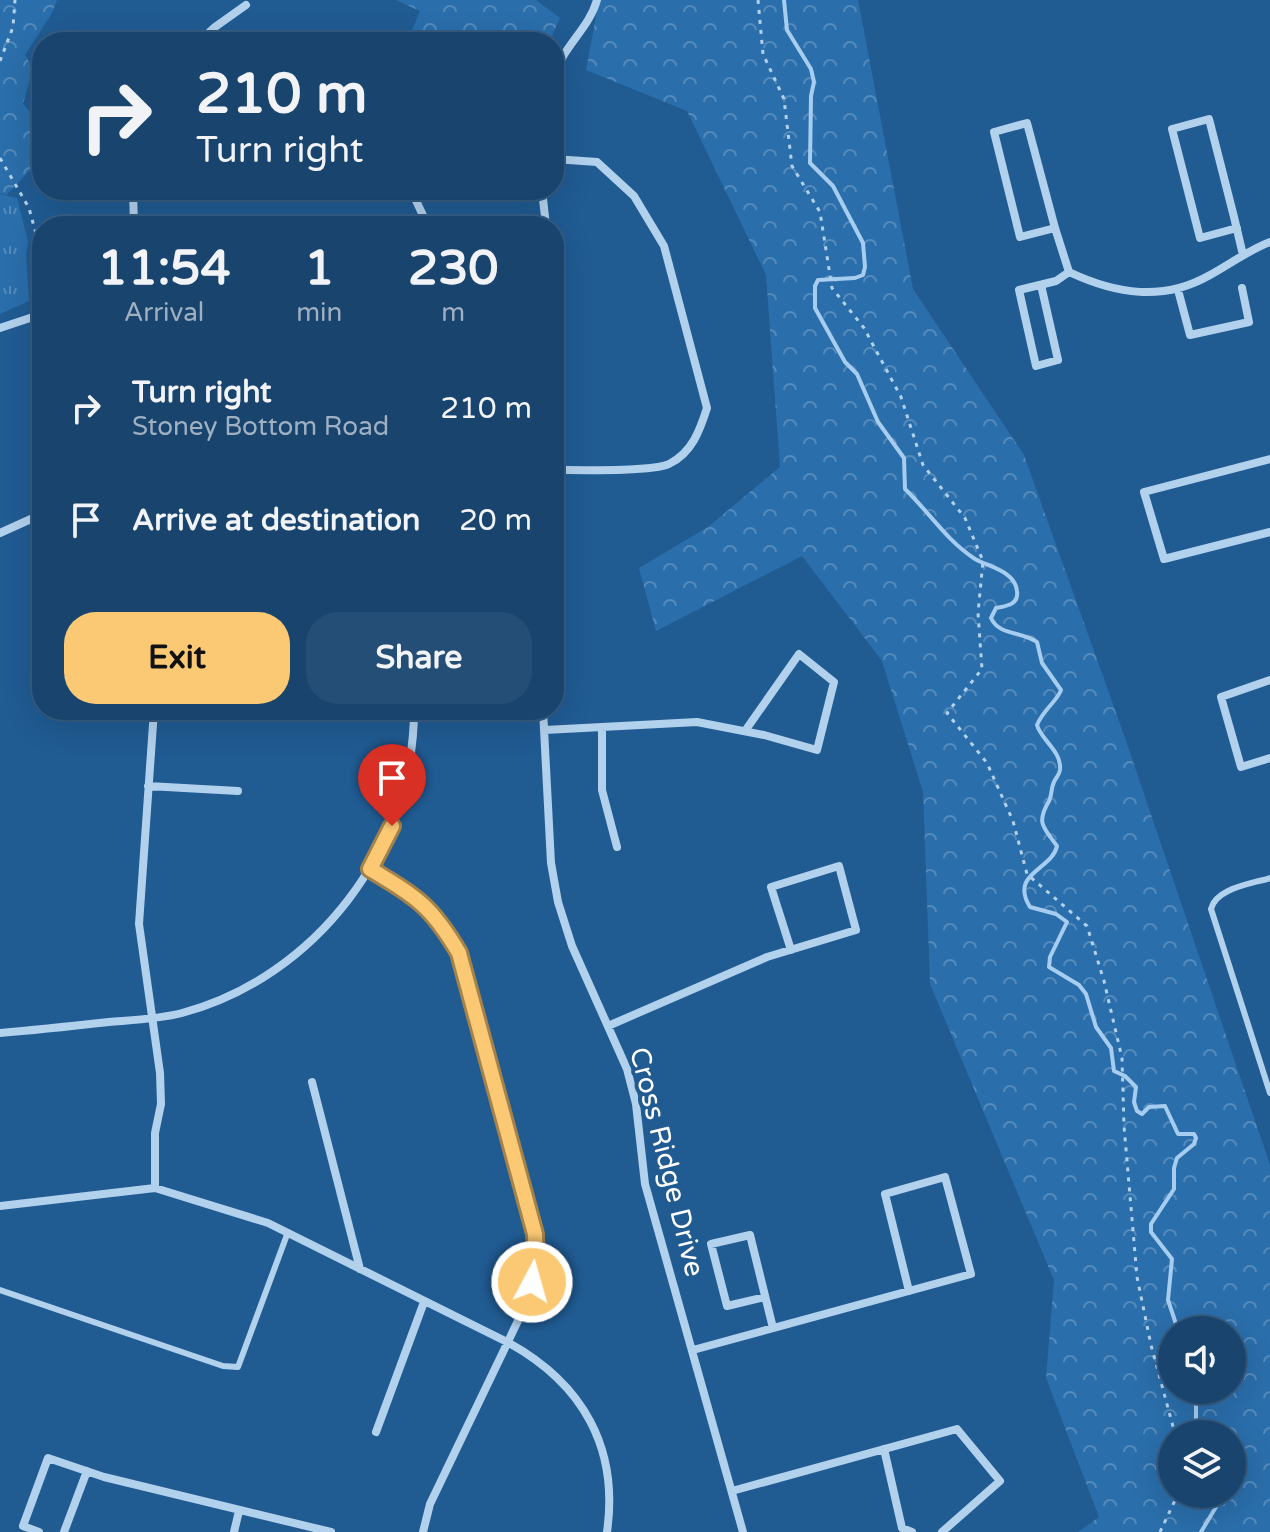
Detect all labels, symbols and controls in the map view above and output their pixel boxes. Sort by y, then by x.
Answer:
text: 210 m [196,61,367,128]
icon: right [64,64,168,168]
text: Turn right [196,129,363,172]
text: 11:54 [98,240,231,298]
text: 1 [304,240,334,298]
text: 230 [408,240,498,298]
text: Arrival [124,297,204,328]
text: min [296,297,342,328]
text: m [441,297,465,328]
text: Turn right [132,374,272,411]
icon: right [64,386,108,430]
text: 210 m [440,390,532,427]
text: Stoney Bottom Road [132,411,389,442]
icon: arrive [64,498,108,542]
text: Arrive at destination [132,502,420,539]
text: 20 m [459,502,532,539]
button: Exit [64,612,290,704]
button: Share [306,612,532,704]
pin [358,744,426,826]
icon: arrive [370,756,414,800]
street label: Cross Ridge Drive [622,1044,712,1280]
position arrow [490,1240,574,1324]
map controls [1158,1316,1246,1508]
button: sound [1158,1316,1246,1404]
button: layers [1158,1420,1246,1508]

